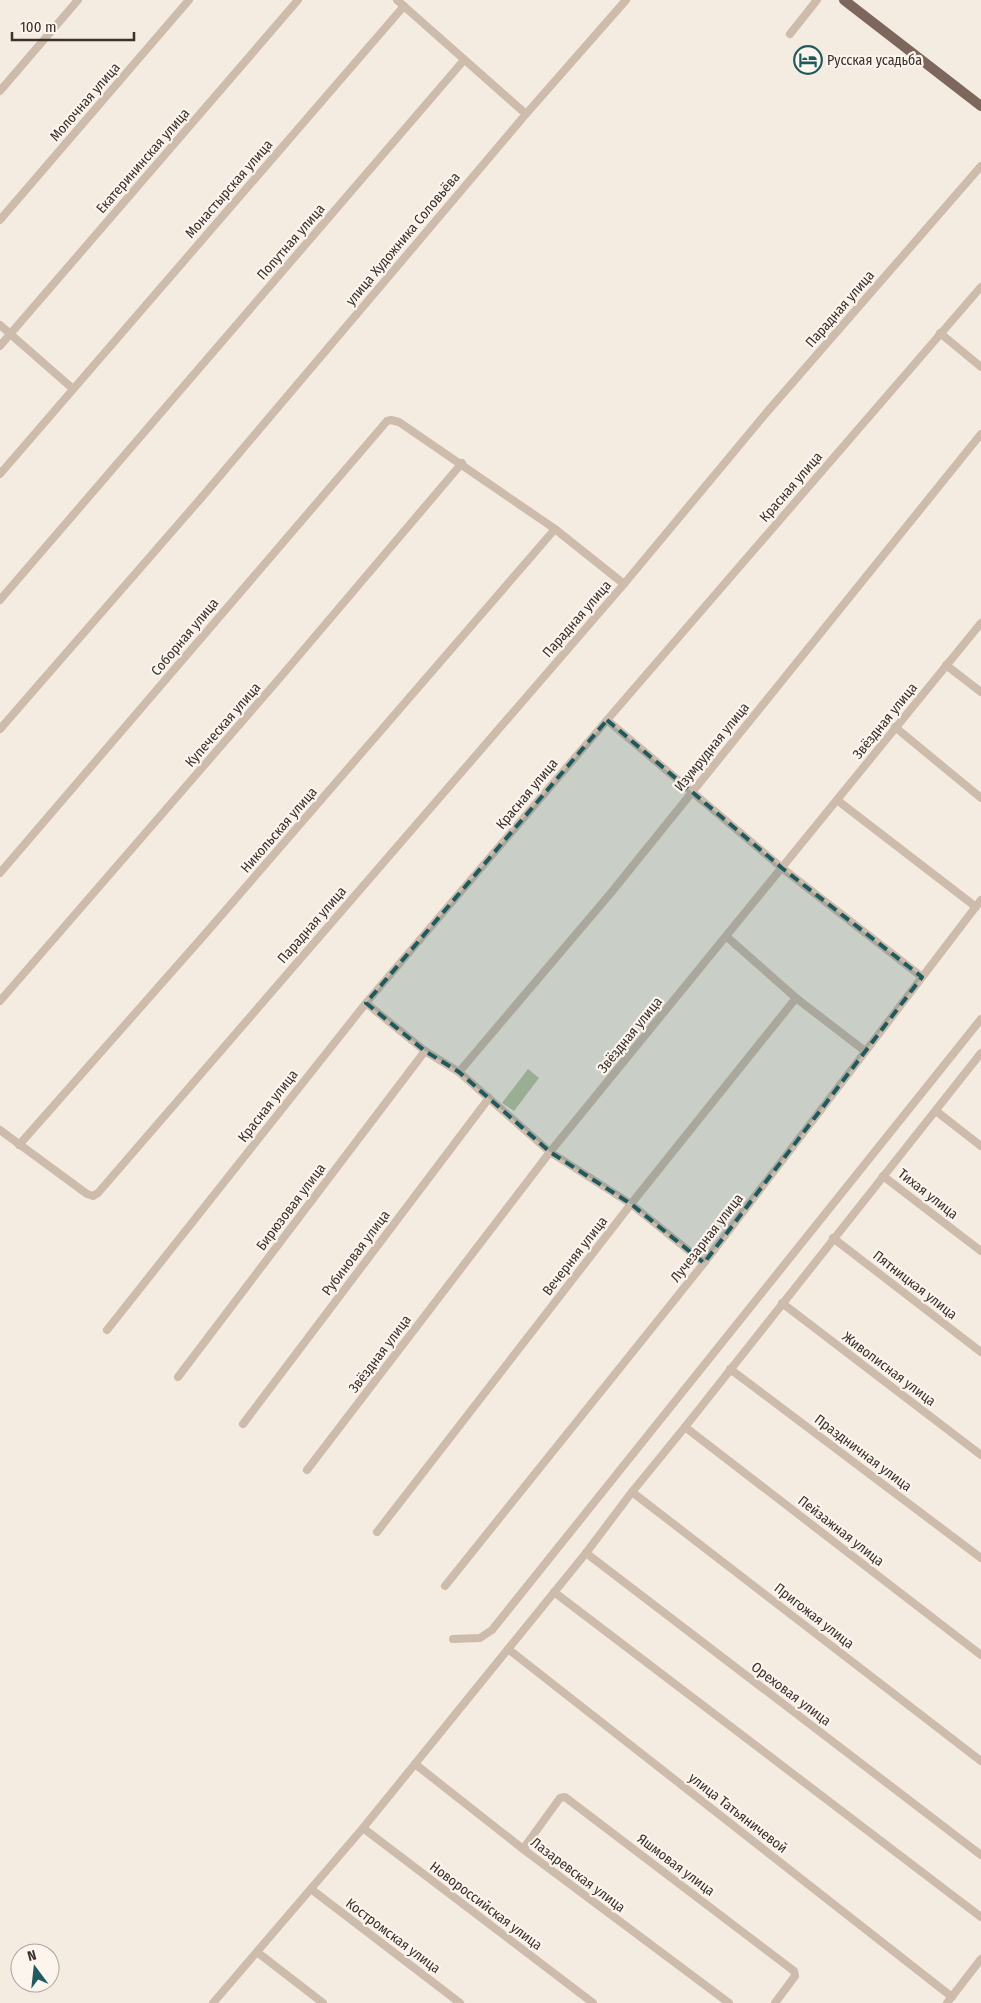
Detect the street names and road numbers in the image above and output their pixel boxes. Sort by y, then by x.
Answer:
street label: Молочная улица [46,59,124,145]
street label: Екатерининская улица [93,105,193,217]
street label: Монастырская улица [182,136,276,242]
street label: улица Художника Соловьёва [342,169,464,309]
street label: Попутная улица [253,201,329,283]
street label: Парадная улица [802,267,878,351]
street label: Красная улица [756,448,826,526]
street label: Парадная улица [539,577,615,661]
street label: Соборная улица [148,595,222,679]
street label: Купеческая улица [182,679,264,771]
street label: Звёздная улица [849,679,921,762]
street label: Изумрудная улица [671,699,753,795]
street label: Красная улица [492,755,562,833]
street label: Никольская улица [237,784,321,876]
street label: Парадная улица [274,883,350,967]
street label: Звёздная улица [594,993,666,1076]
street label: Красная улица [234,1066,302,1146]
street label: Бирюзовая улица [253,1160,329,1254]
street label: Тихая улица [895,1165,962,1223]
street label: Лучезарная улица [667,1190,747,1286]
street label: Рубиновая улица [318,1207,394,1299]
street label: Вечерняя улица [539,1213,611,1299]
street label: Пятницкая улица [870,1247,961,1323]
street label: Звёздная улица [345,1312,415,1396]
street label: Живописная улица [839,1328,939,1410]
street label: Праздничная улица [811,1411,915,1495]
street label: Пейзажная улица [795,1492,887,1570]
street label: Пригожая улица [771,1580,857,1653]
street label: Ореховая улица [748,1658,834,1730]
street label: улица Татьяничевой [685,1769,791,1857]
street label: Яшмовая улица [634,1830,718,1900]
street label: Лазаревская улица [527,1834,629,1916]
street label: Новороссийская улица [426,1858,546,1954]
street label: Костромская улица [342,1895,444,1977]

